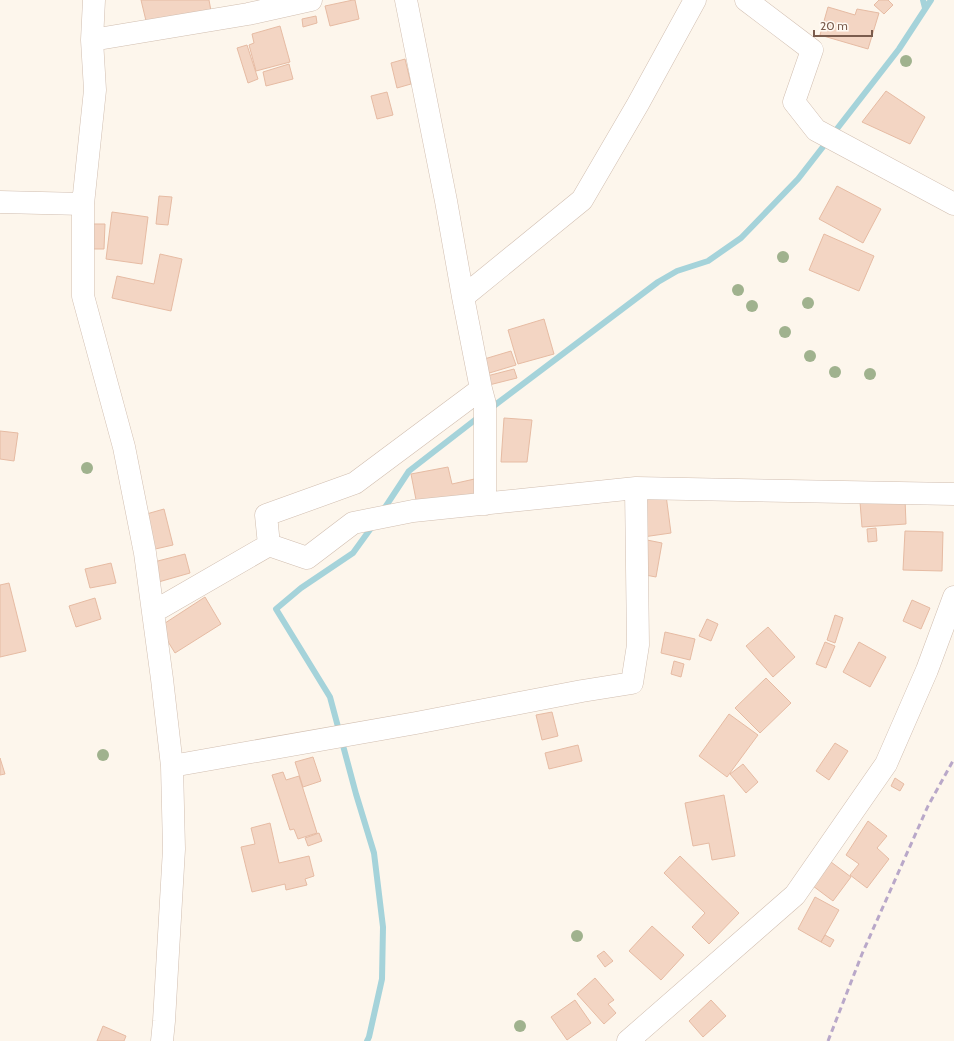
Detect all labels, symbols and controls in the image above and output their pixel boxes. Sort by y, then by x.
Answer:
scale bar [814,12,872,38]
text: 20 m [820,18,848,33]

